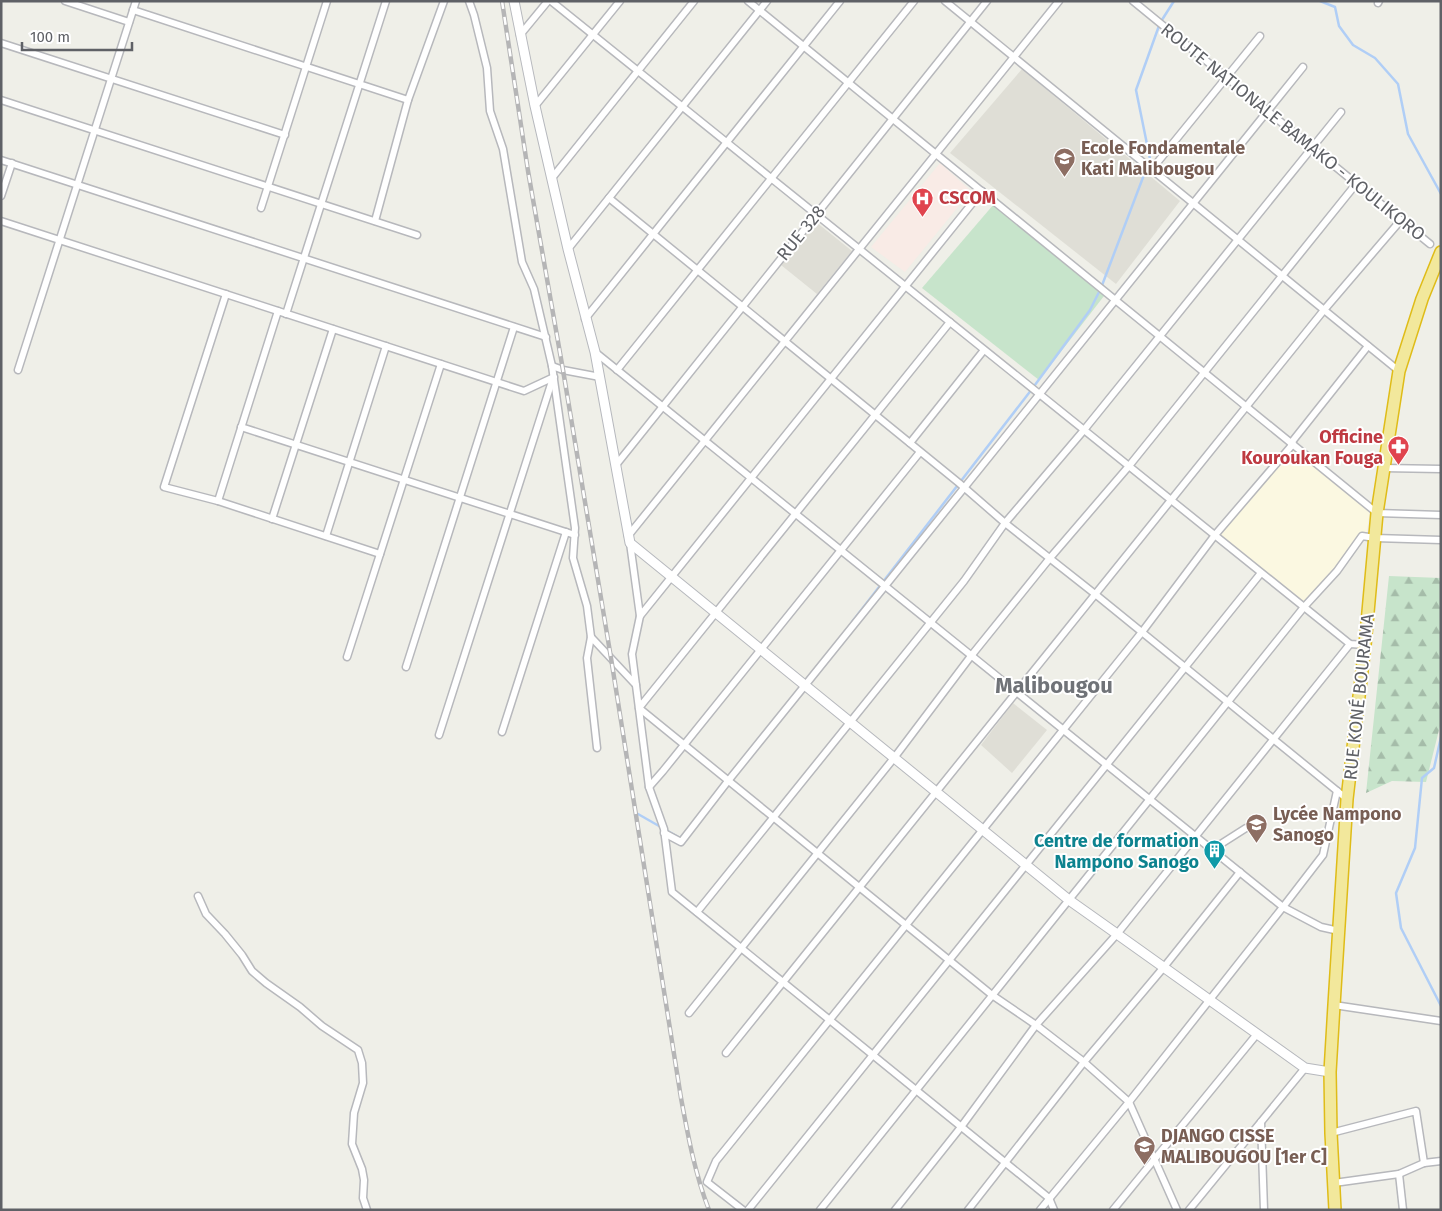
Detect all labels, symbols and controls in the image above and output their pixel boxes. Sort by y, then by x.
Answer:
street label: ROUTE NATIONALE BAMAKO - KOULIKORO [1156,18,1430,246]
scale bar [22,20,132,52]
text: 100 m [30,28,70,46]
place label: Ecole Fondamentale Kati Malibougou [1081,137,1245,180]
school or university icon: Ecole Fondamentale Kati Malibougou [1053,146,1077,177]
hospital icon: CSCOM [911,186,935,217]
place label: CSCOM [939,187,996,209]
street label: RUE 328 [772,201,830,265]
place label: Officine Kouroukan Fouga [1241,426,1383,469]
pharmacy icon: Officine Kouroukan Fouga [1387,435,1411,466]
street label: RUE KONÉ BOURAMA [1338,612,1379,781]
district label: Malibougou [995,672,1113,699]
place label: Lycée Nampono Sanogo [1273,803,1402,846]
school or university icon: Lycée Nampono Sanogo [1245,812,1269,843]
place label: Centre de formation Nampono Sanogo [1034,830,1199,873]
building icon: Centre de formation Nampono Sanogo [1203,839,1227,870]
place label: DJANGO CISSE MALIBOUGOU [1er C] [1161,1125,1327,1168]
school or university icon: DJANGO CISSE MALIBOUGOU [1er C] [1133,1134,1157,1165]

